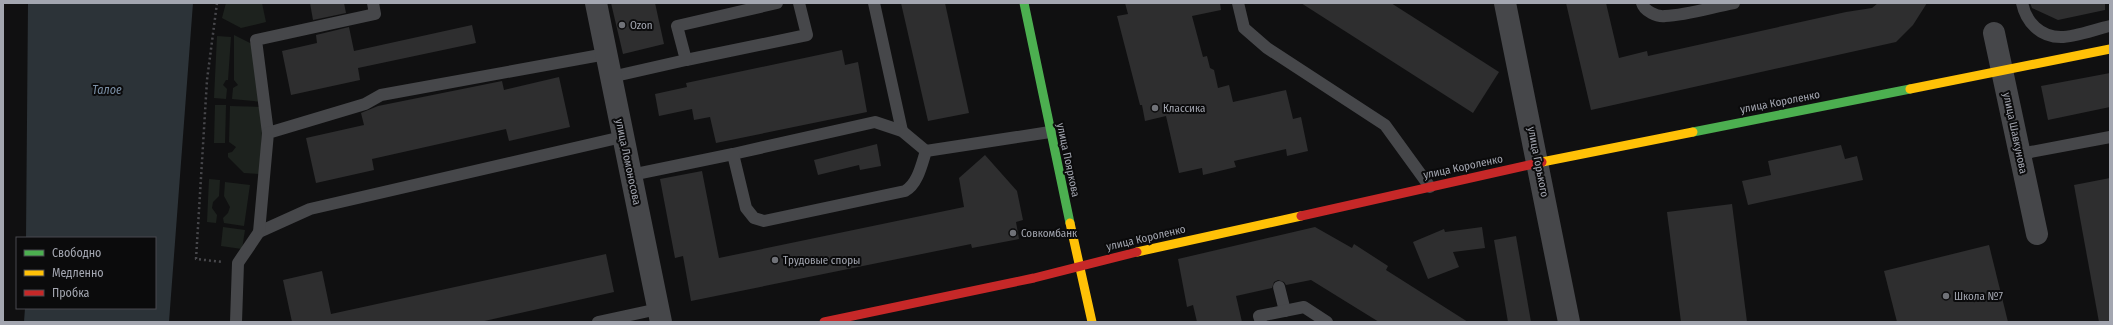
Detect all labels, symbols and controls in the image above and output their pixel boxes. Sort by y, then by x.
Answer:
place label: Ozon [630,19,653,32]
marker: Ozon [617,20,627,30]
water label: Талое [92,83,122,97]
street label: улица Короленко [1739,88,1821,116]
street label: улица Шавкунова [2000,91,2030,175]
place label: Классика [1163,102,1205,115]
marker: Классика [1150,103,1160,113]
street label: улица Ломоносова [613,118,643,206]
street label: улица Пояркова [1054,122,1082,198]
street label: улица Горького [1525,126,1551,199]
street label: улица Короленко [1422,152,1504,182]
street label: улица Короленко [1105,223,1187,253]
place label: Совкомбанк [1021,227,1078,240]
marker: Совкомбанк [1008,228,1018,238]
legend [16,237,156,309]
text: Свободно [52,246,101,260]
place label: Трудовые споры [783,254,860,267]
marker: Трудовые споры [770,255,780,265]
text: Медленно [52,266,104,280]
text: Пробка [52,286,90,300]
place label: Школа №7 [1954,290,2003,303]
marker: Школа №7 [1941,291,1951,301]

